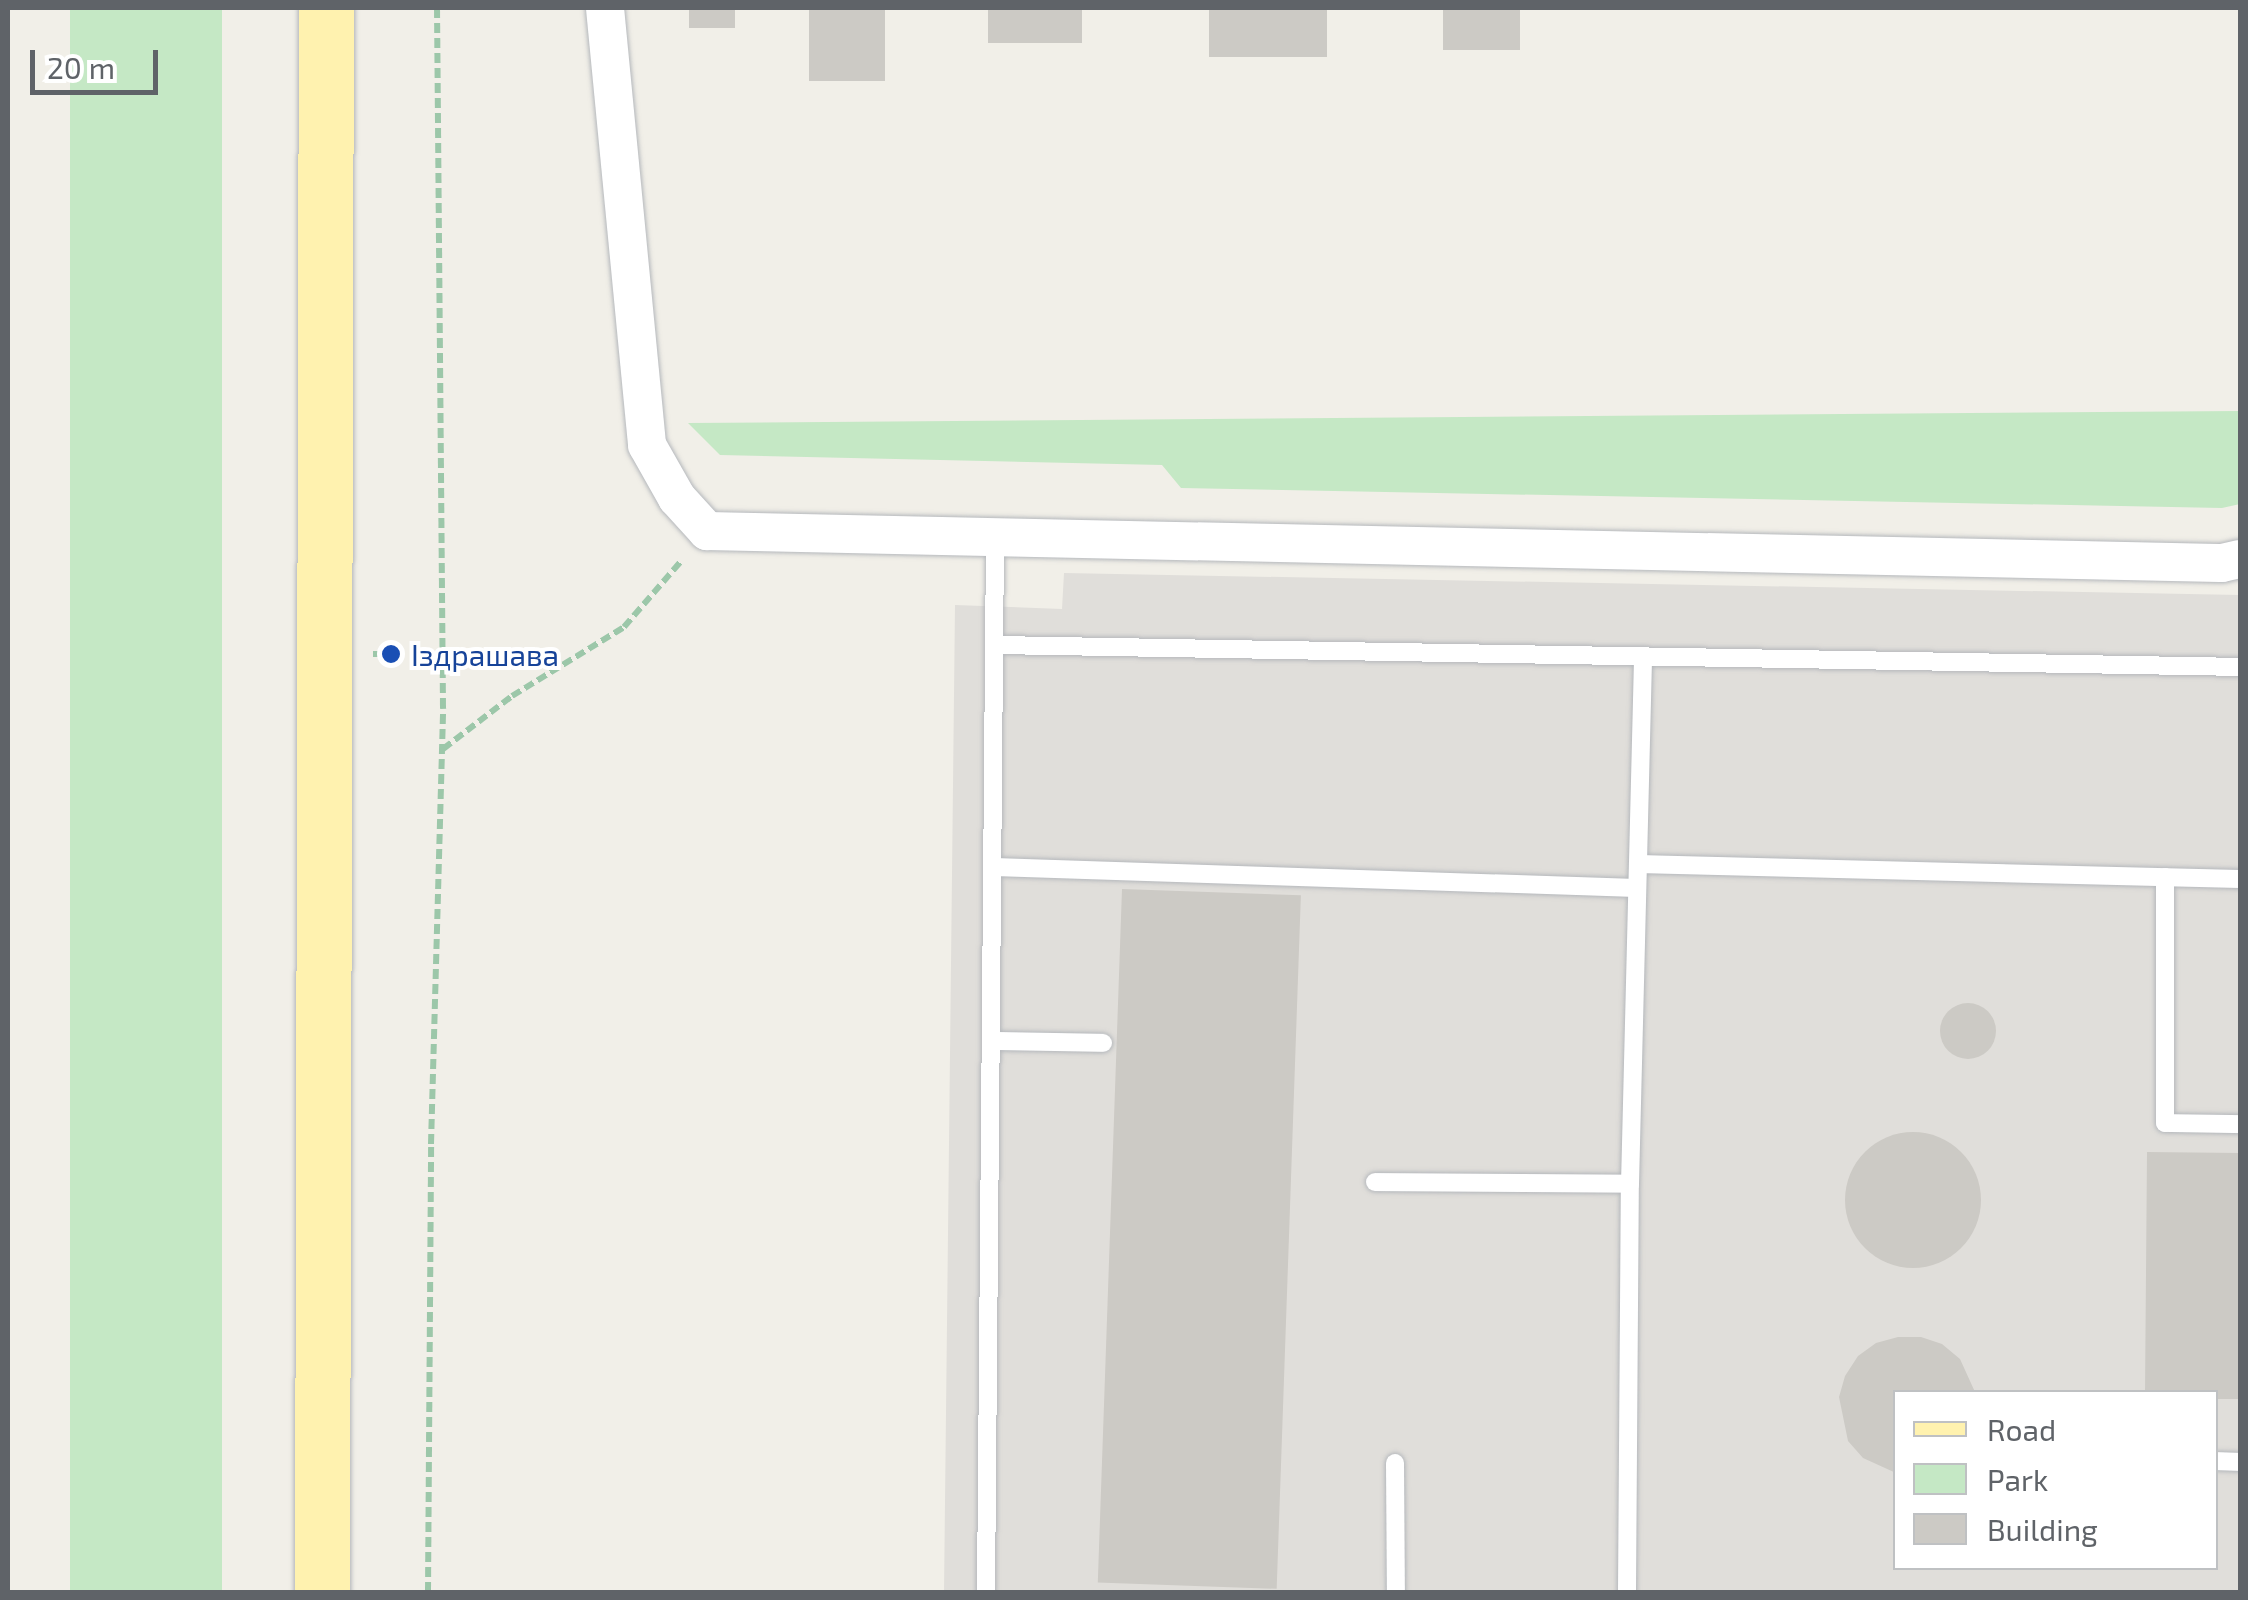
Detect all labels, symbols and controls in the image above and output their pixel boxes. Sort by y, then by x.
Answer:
scale bar [35,30,162,92]
text: 20 m [47,49,115,85]
place label: Іздрашава [411,636,559,672]
marker: Іздрашава [380,643,402,665]
legend [1893,1390,2218,1570]
text: Road [1987,1411,2056,1447]
text: Park [1987,1461,2048,1497]
text: Building [1987,1511,2098,1547]

